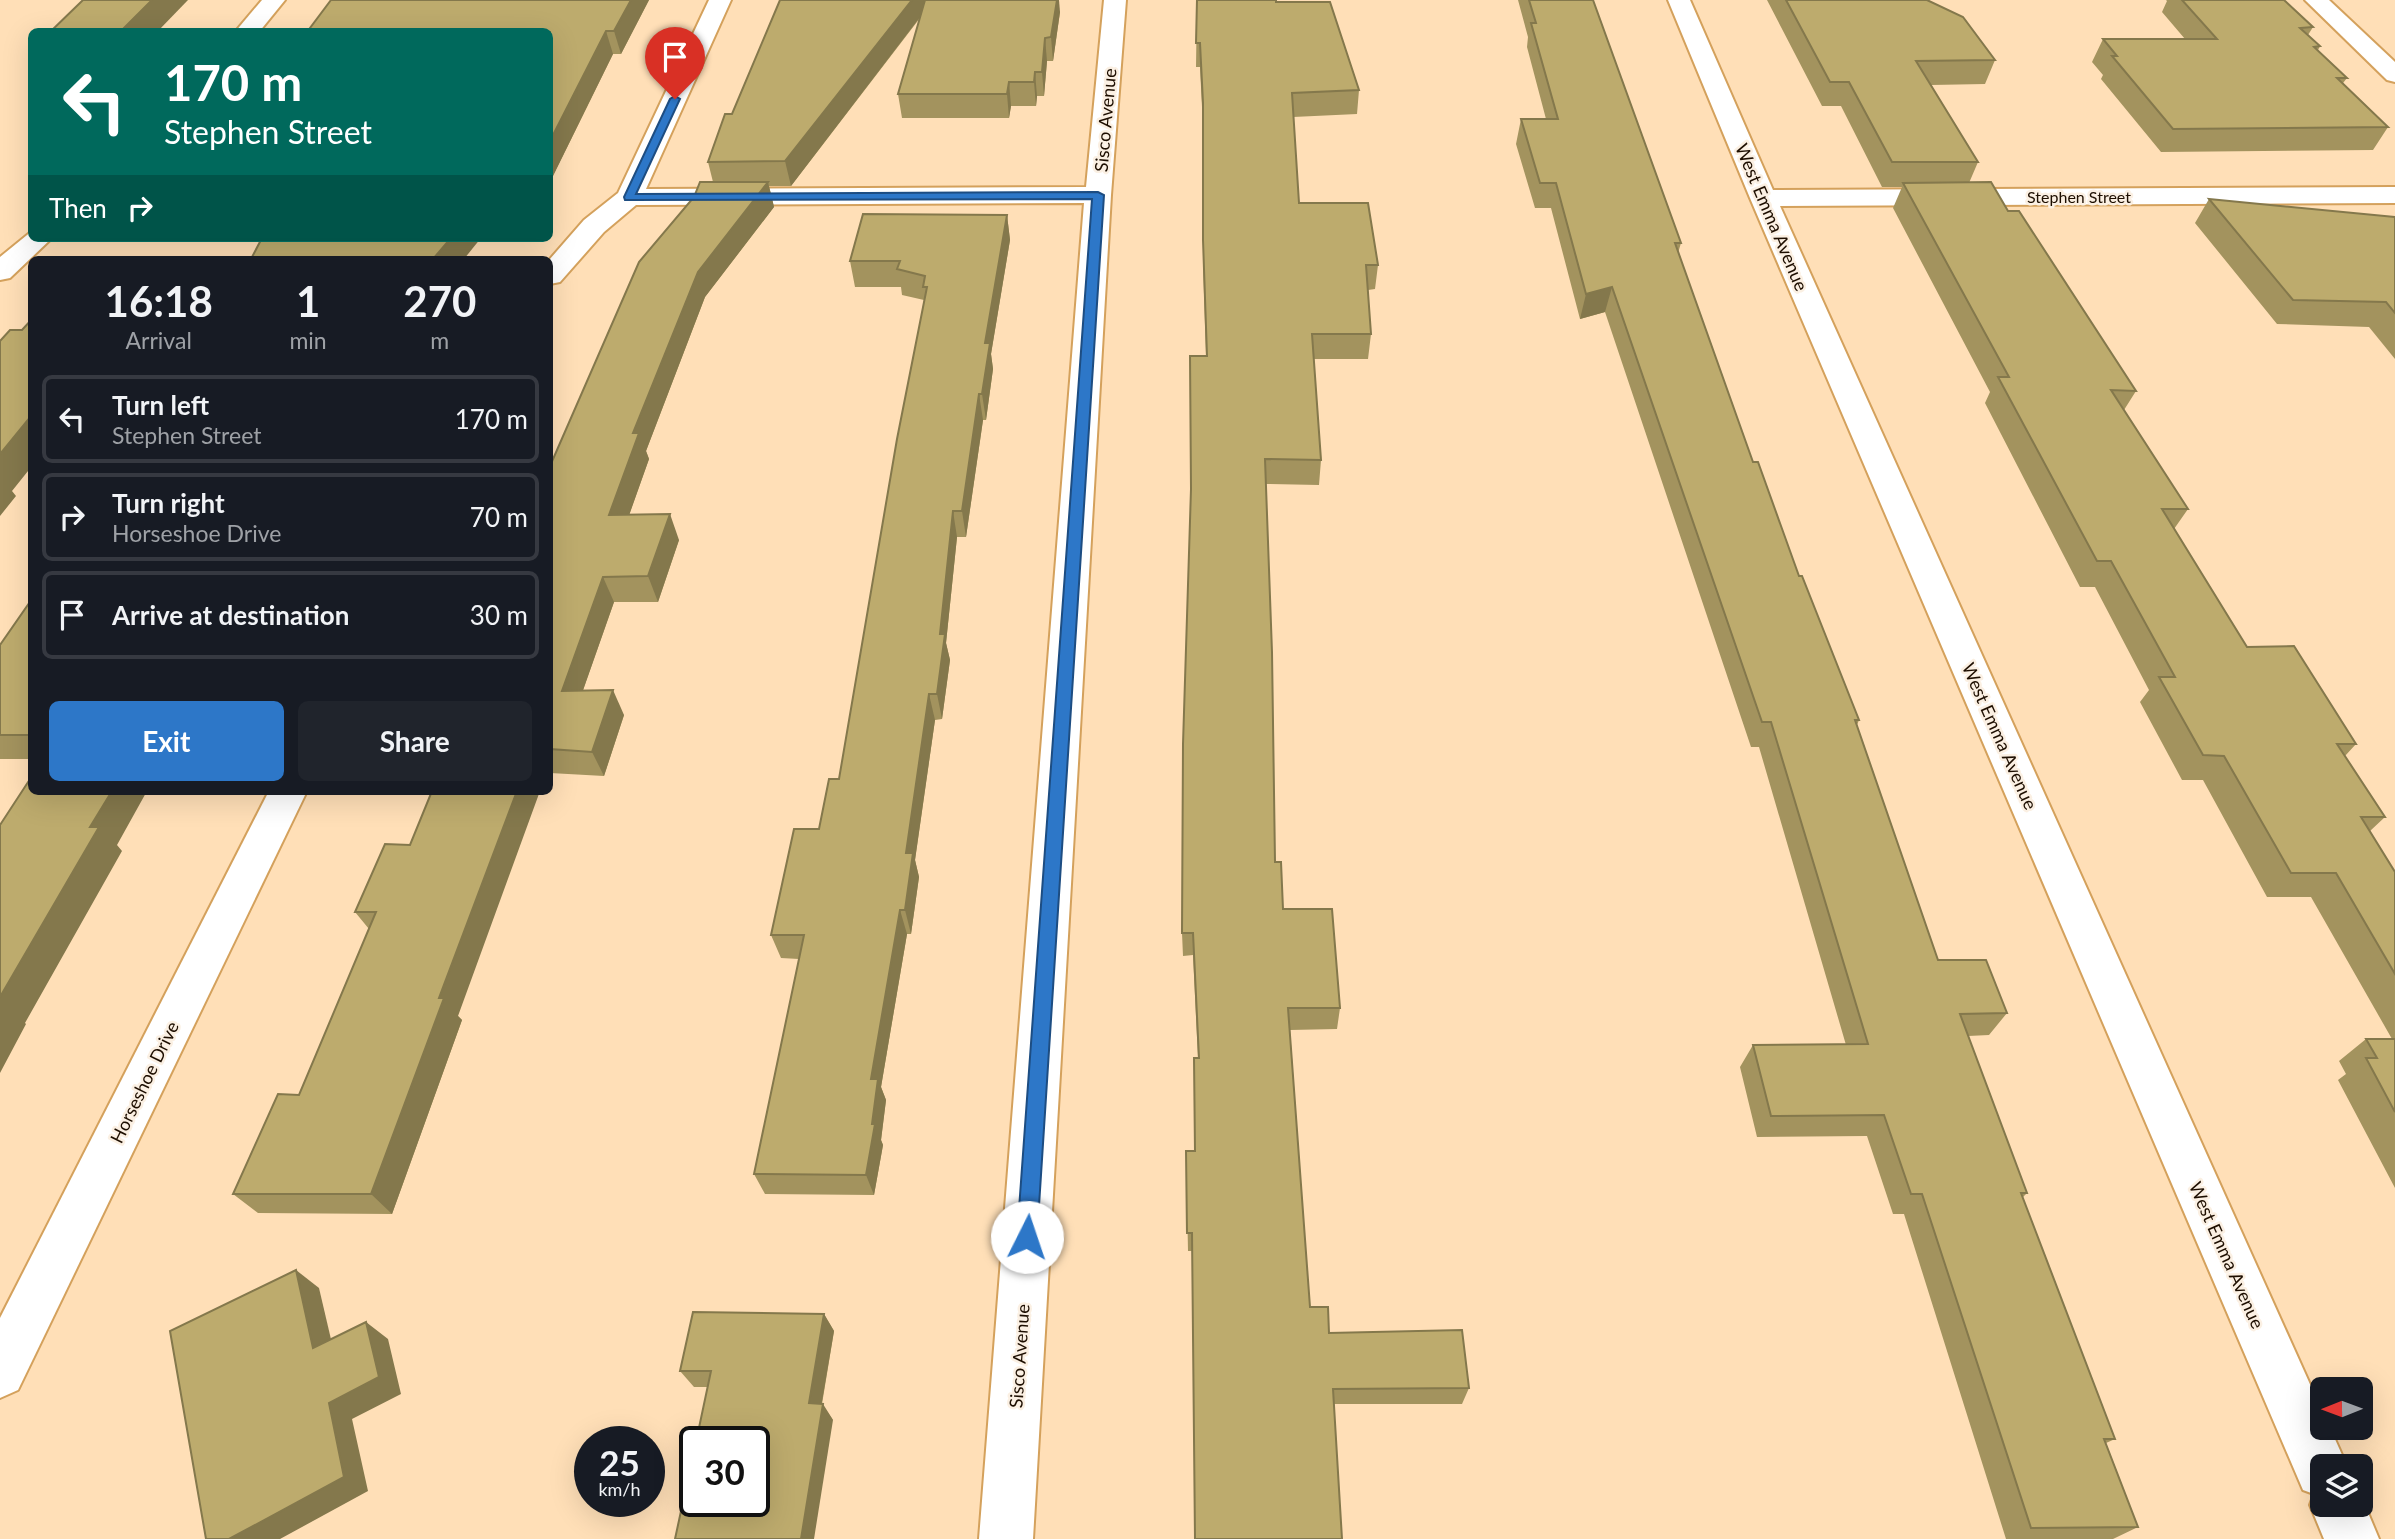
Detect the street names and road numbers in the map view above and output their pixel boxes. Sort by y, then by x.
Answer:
street label: Sisco Avenue [1090,67,1120,173]
street label: West Emma Avenue [1731,140,1813,294]
street label: Stephen Street [2027,187,2131,206]
street label: West Emma Avenue [1958,659,2042,813]
street label: Horseshoe Drive [105,1018,183,1146]
street label: West Emma Avenue [2185,1178,2269,1332]
street label: Sisco Avenue [1004,1303,1034,1409]

